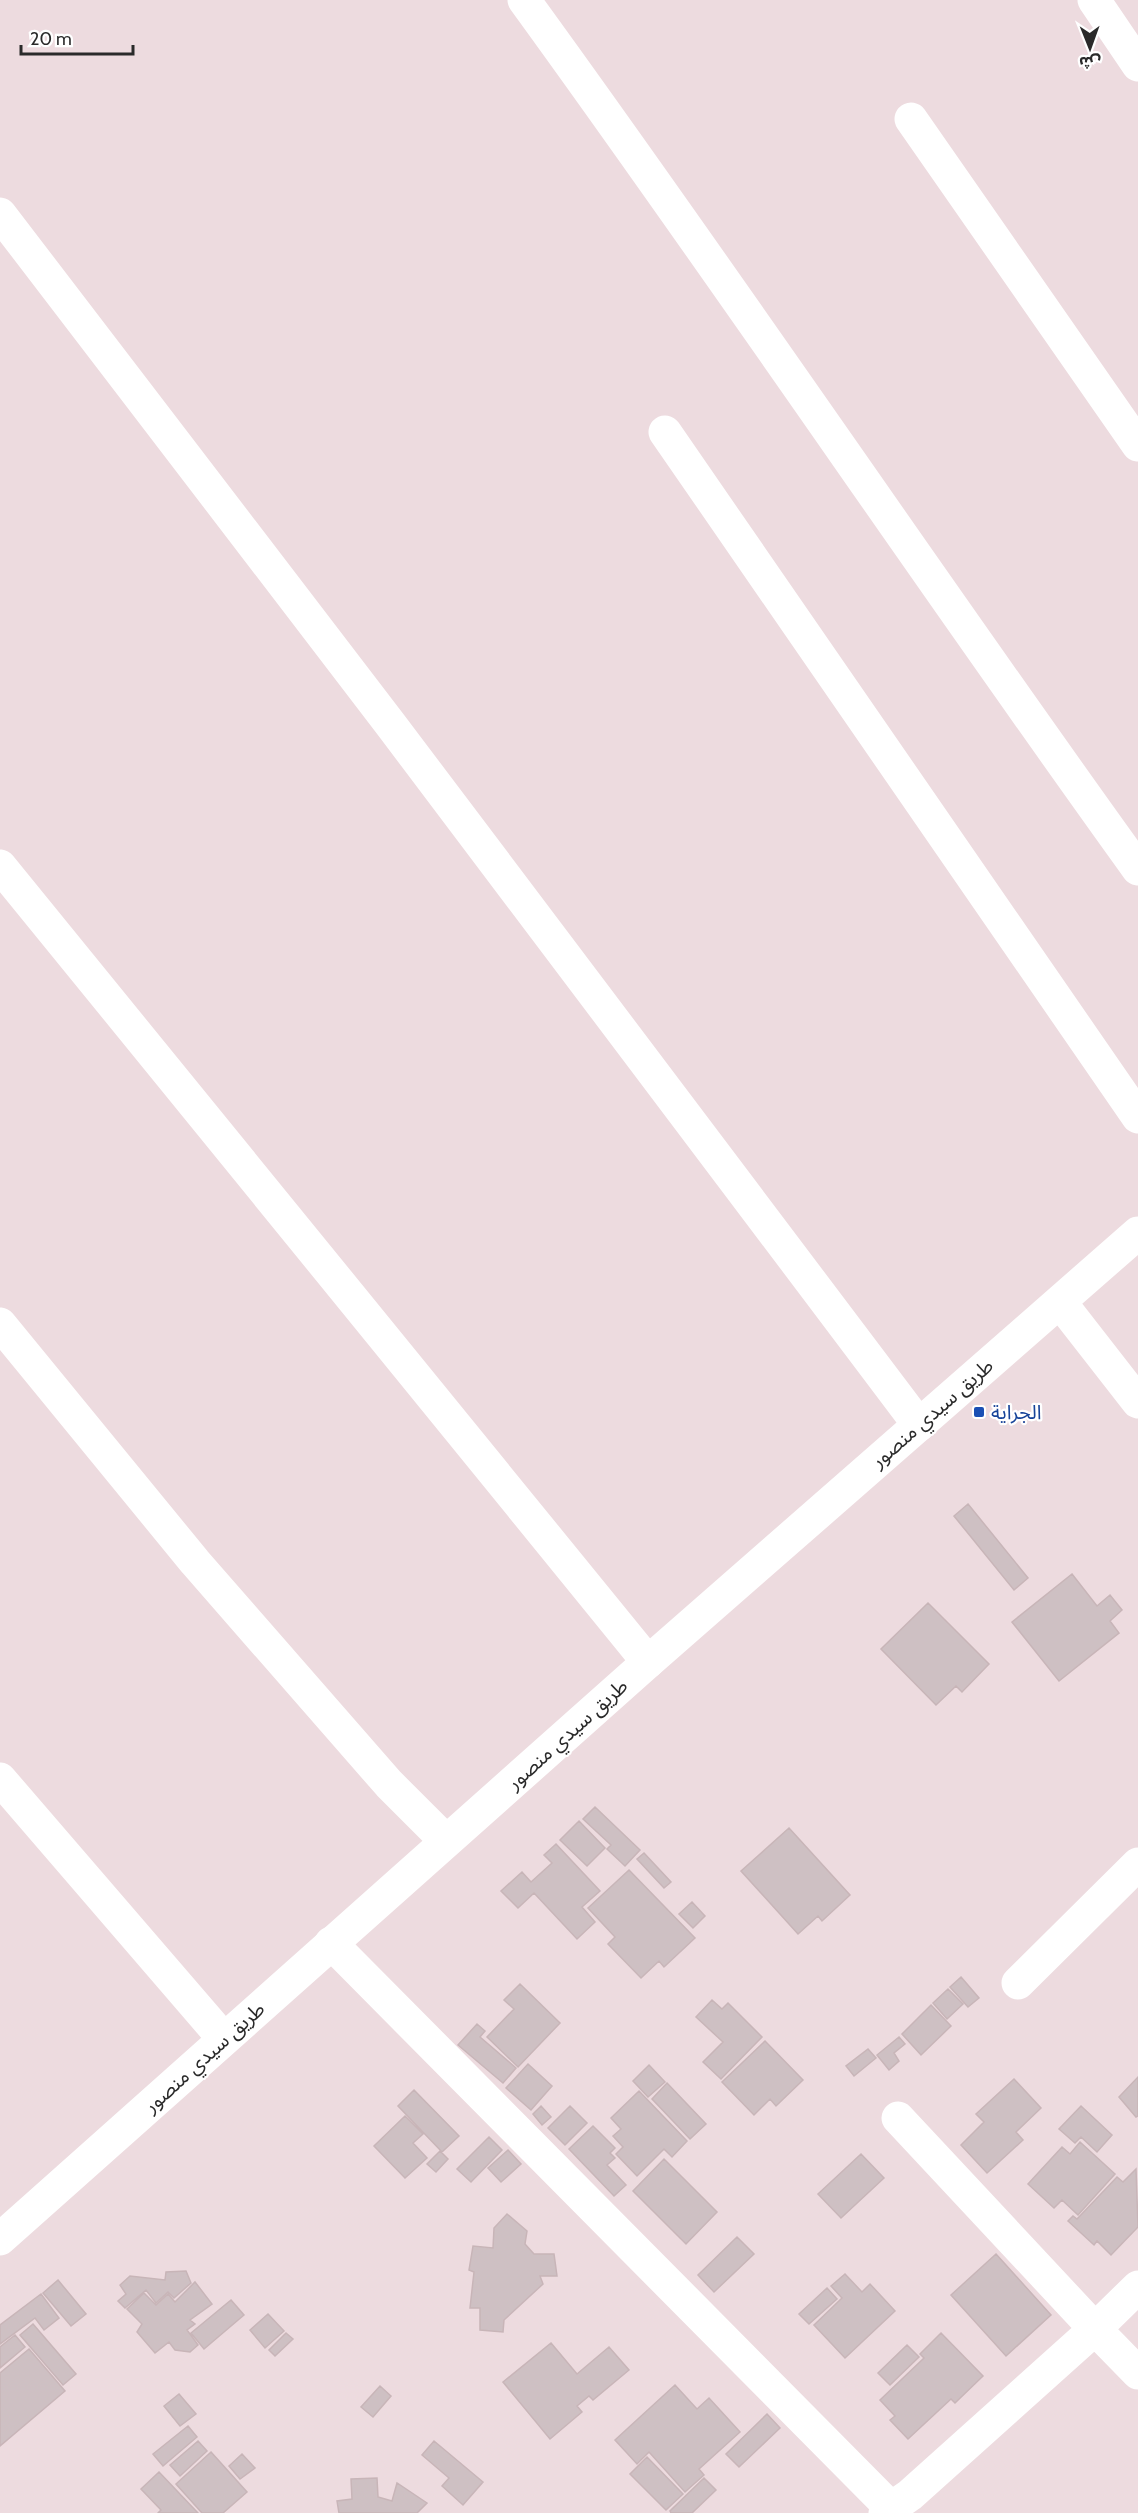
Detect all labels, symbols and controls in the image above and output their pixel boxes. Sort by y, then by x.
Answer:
scale bar [21,18,134,56]
north arrow [1060,18,1120,78]
text: 20 m [30,28,72,50]
text: ش [1079,53,1101,72]
street label: طريق سيدي منصور [865,1353,1000,1476]
place label: الجراية [991,1400,1042,1424]
marker: الجراية [972,1405,986,1419]
street label: طريق سيدي منصور [501,1674,635,1798]
street label: طريق سيدي منصور [138,1997,272,2121]

